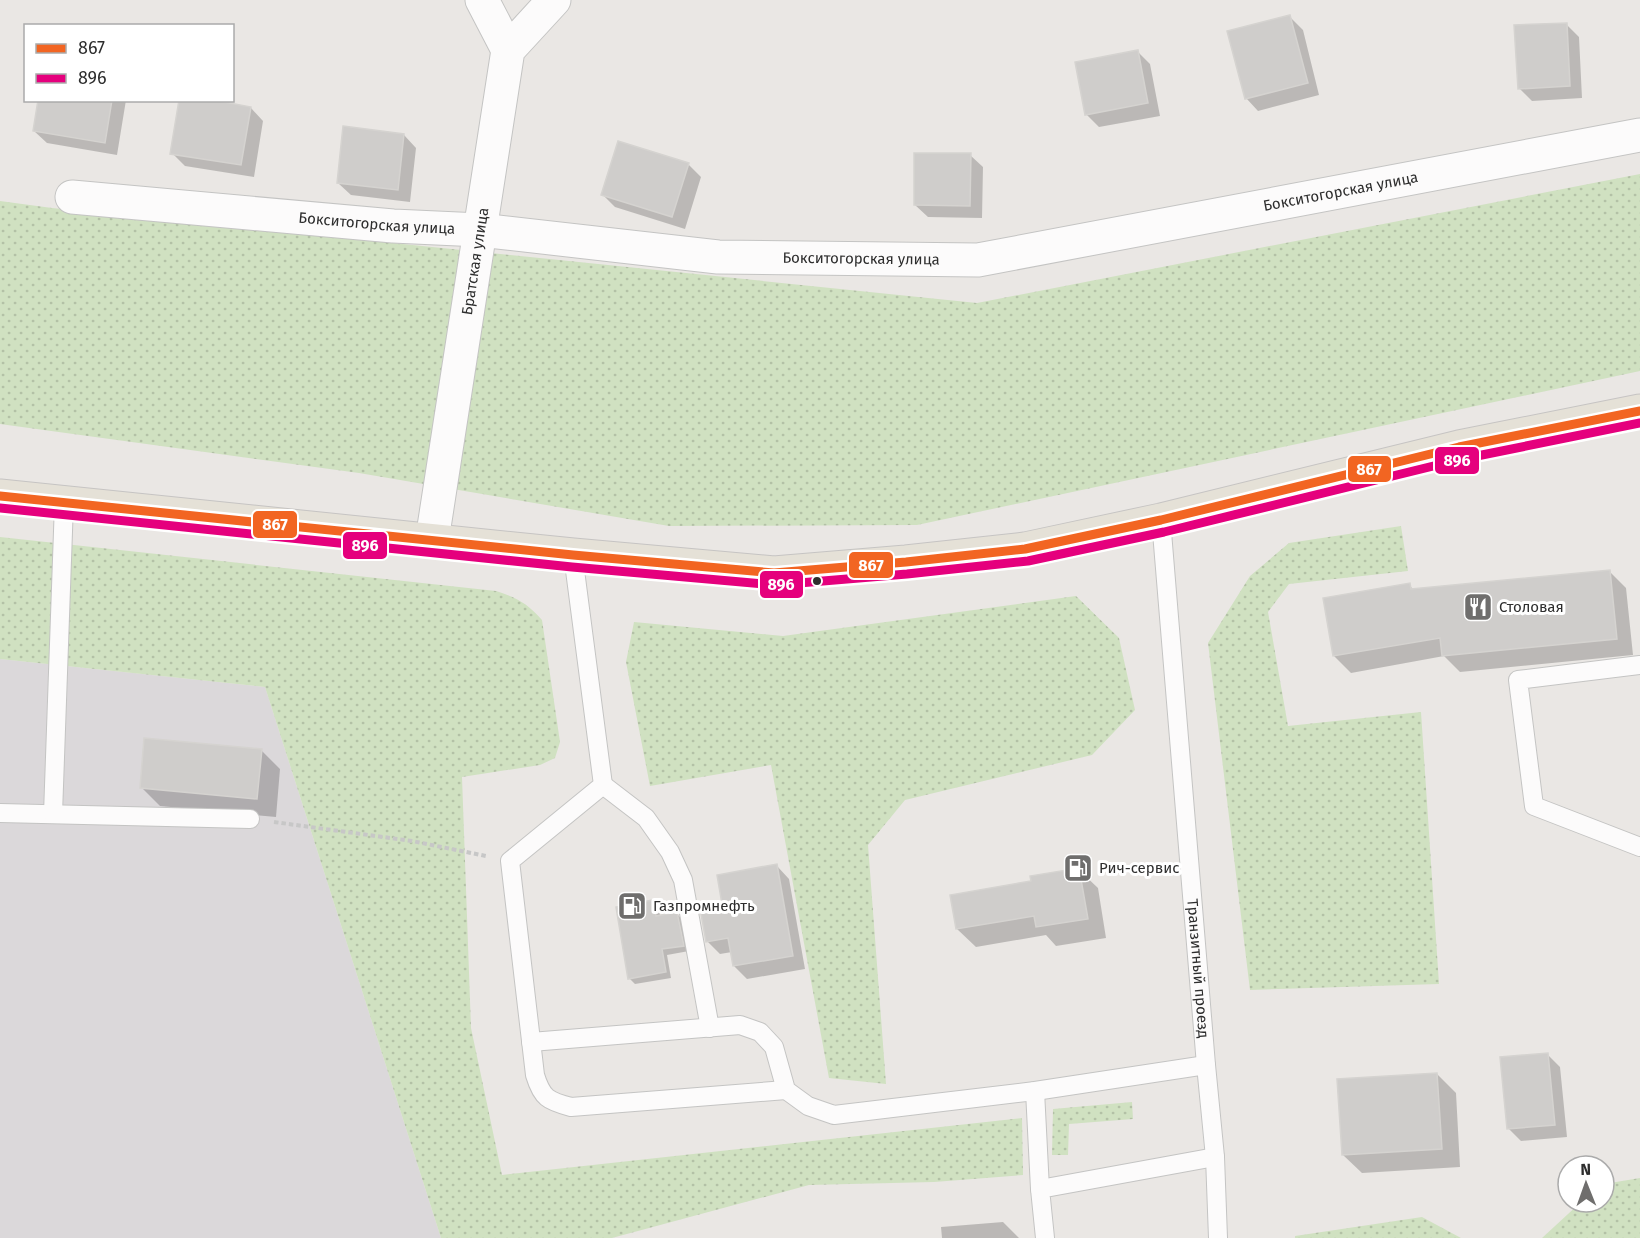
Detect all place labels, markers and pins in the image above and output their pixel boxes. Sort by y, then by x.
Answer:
unlabelled marker [811,575,823,587]
restaurant icon: Столовая [1462,591,1494,623]
place label: Столовая [1499,598,1564,616]
fuel station icon: Рич-сервис [1062,852,1094,884]
place label: Рич-сервис [1099,859,1179,877]
fuel station icon: Газпромнефть [616,890,648,922]
place label: Газпромнефть [653,897,755,915]

